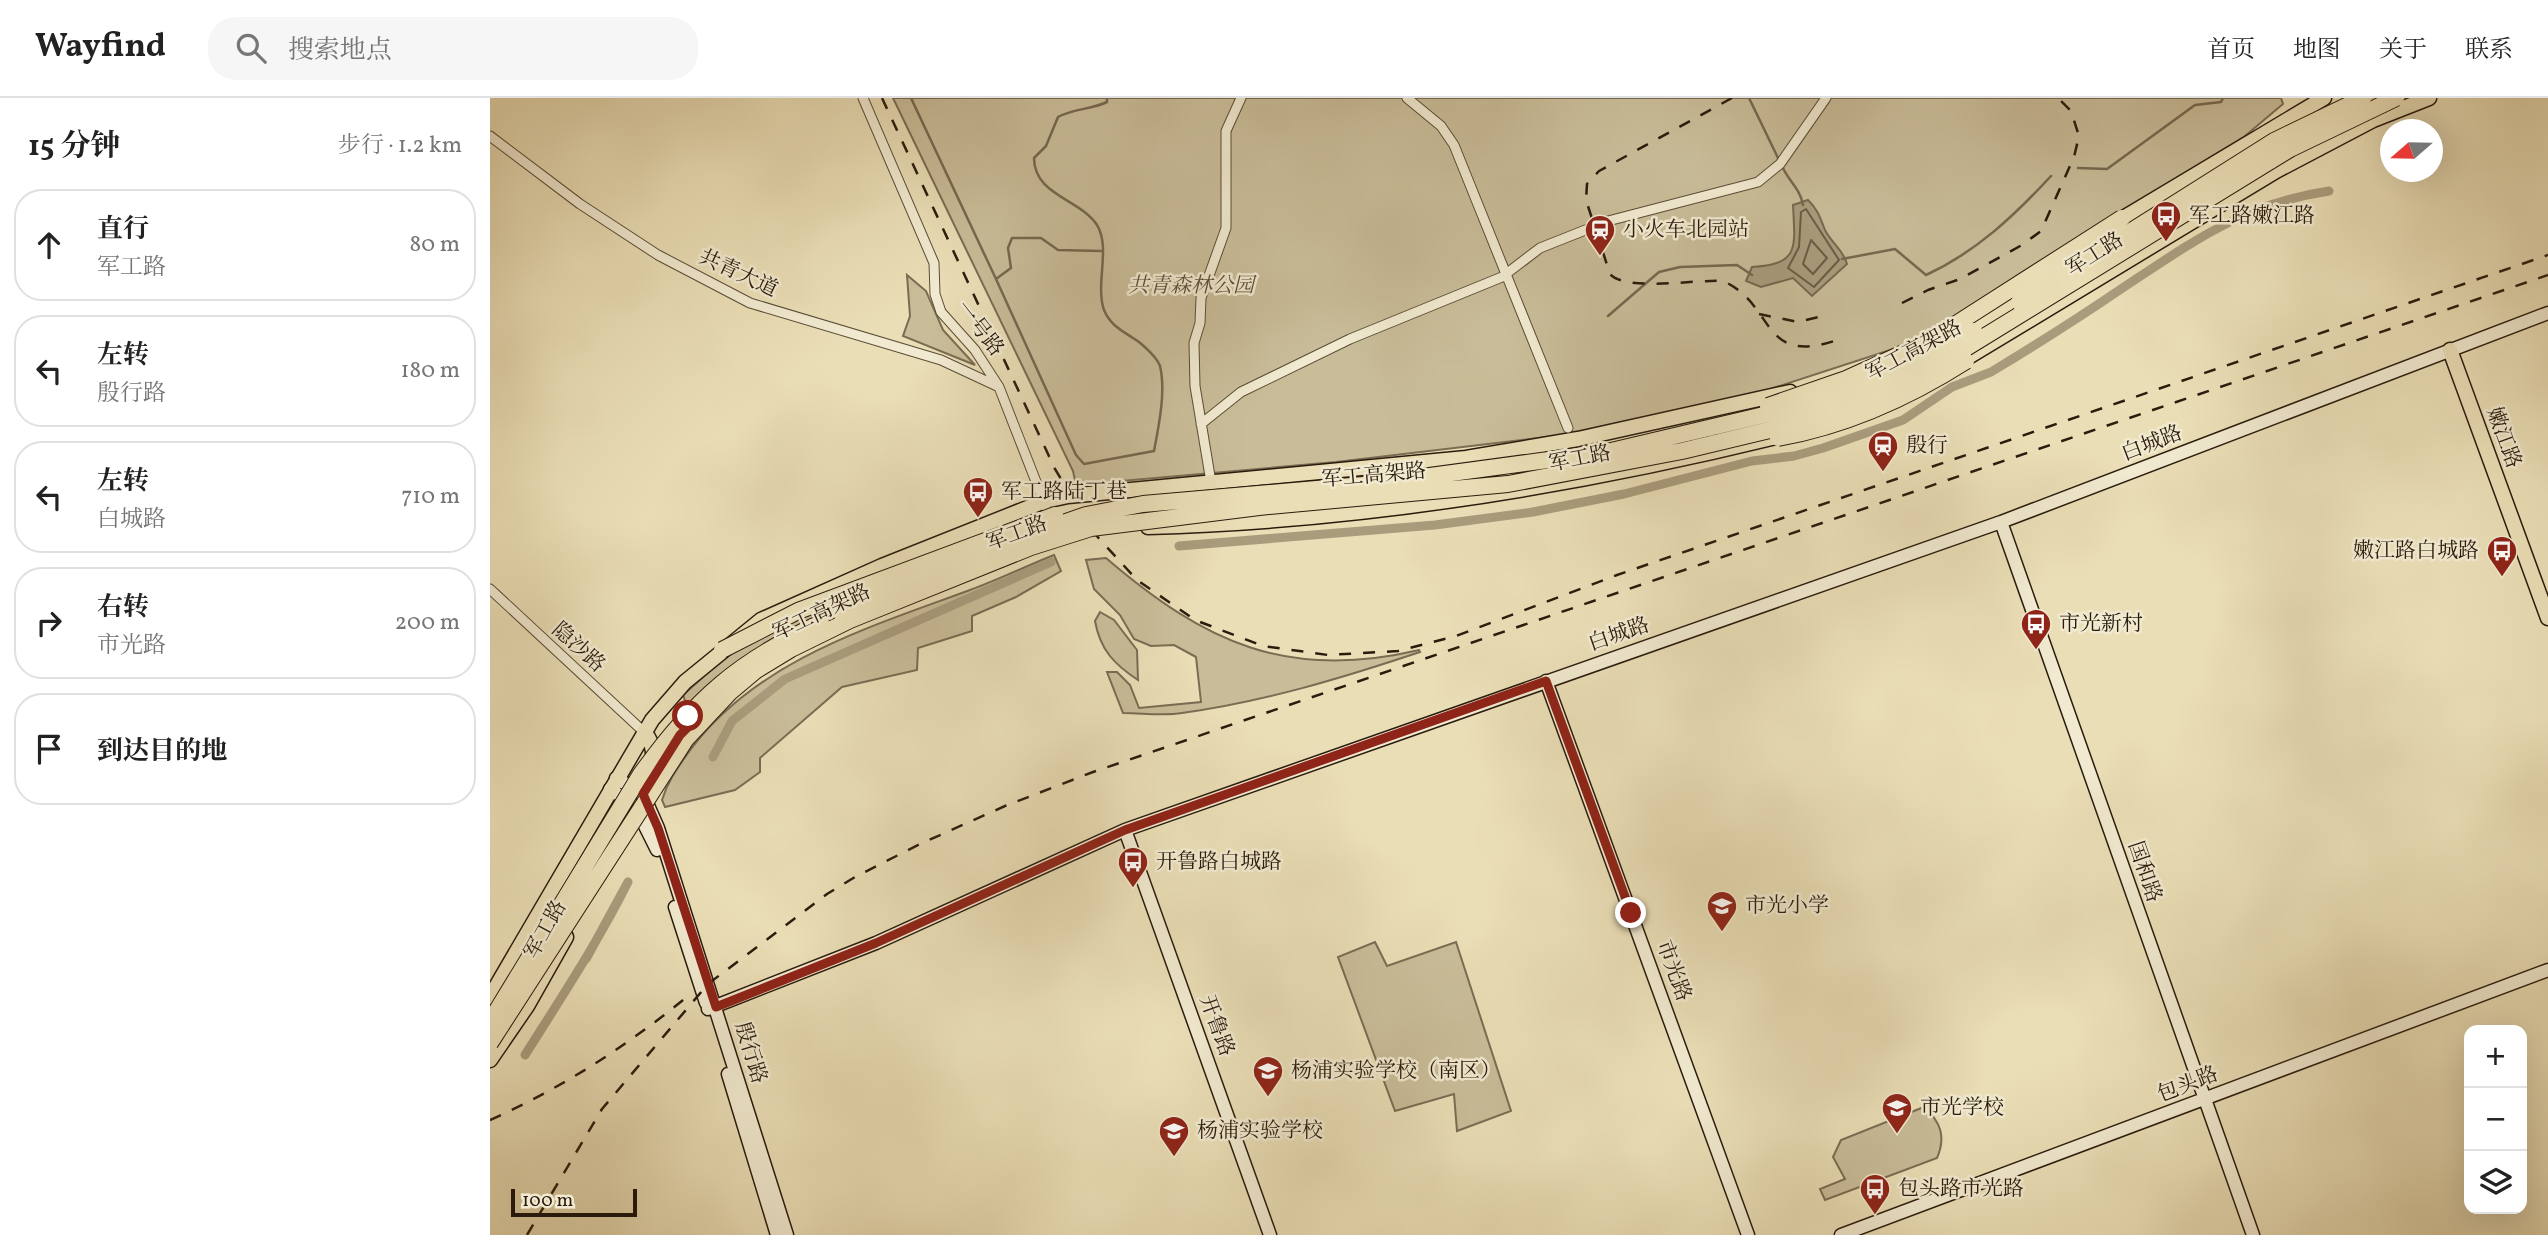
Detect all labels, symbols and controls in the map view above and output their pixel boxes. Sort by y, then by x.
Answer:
search box [208,17,698,80]
text: Wayfind [35,25,166,71]
icon: search [232,29,270,67]
text: 搜索地点 [288,33,392,69]
text: 首页 [2207,34,2255,68]
text: 地图 [2293,34,2341,68]
text: 关于 [2379,34,2427,68]
text: 联系 [2465,34,2513,68]
north arrow [2380,119,2443,182]
text: 15 分钟 [28,126,121,168]
text: 步行 · 1.2 km [338,130,462,162]
bus stop icon: 军工路嫩江路 [2149,199,2183,243]
place label: 军工路嫩江路 [2189,202,2315,231]
text: 直行 [97,212,149,248]
station icon: 小火车北园站 [1583,213,1617,257]
place label: 小火车北园站 [1623,216,1749,245]
icon: ahead [30,226,68,264]
street label: 军工路 [2061,226,2129,284]
text: 80 m [410,229,460,261]
street label: 共青大道 [694,243,782,305]
text: 军工路 [97,252,166,284]
park label: 共青森林公园 [1128,272,1257,301]
street label: 一号路 [948,295,1010,363]
street label: 军工高架路 [1861,314,1967,388]
text: 左转 [97,338,149,374]
icon: left [30,352,68,390]
text: 180 m [401,355,460,387]
text: 殷行路 [97,378,166,410]
street label: 嫩江路 [2479,403,2527,473]
street label: 白城路 [2117,419,2187,469]
station icon: 殷行 [1866,429,1900,473]
place label: 殷行 [1906,432,1948,461]
street label: 军工路 [1546,439,1614,479]
street label: 军工高架路 [1320,457,1428,495]
text: 左转 [97,464,149,500]
bus stop icon: 军工路陆丁巷 [961,475,995,519]
icon: left [30,478,68,516]
place label: 军工路陆丁巷 [1001,478,1127,507]
text: 710 m [401,481,460,513]
text: 白城路 [97,504,166,536]
street label: 军工路 [982,510,1052,558]
bus stop icon: 嫩江路白城路 [2485,534,2519,578]
place label: 嫩江路白城路 [2353,537,2479,566]
street label: 军工高架路 [768,578,876,648]
text: 右转 [97,590,149,626]
icon: right [30,604,68,642]
text: 200 m [395,607,460,639]
bus stop icon: 市光新村 [2019,607,2053,651]
place label: 市光新村 [2059,610,2143,639]
street label: 白城路 [1584,611,1654,659]
street label: 隐沙路 [545,616,611,680]
text: 市光路 [97,630,166,662]
route start [672,700,703,731]
icon: arrive [30,730,68,768]
text: 到达目的地 [97,734,227,770]
street label: 国和路 [2120,837,2168,907]
bus stop icon: 开鲁路白城路 [1116,845,1150,889]
place label: 开鲁路白城路 [1156,848,1282,877]
school or university icon: 市光小学 [1705,889,1739,933]
place label: 市光小学 [1745,892,1829,921]
street label: 军工路 [518,895,574,965]
route end [1615,897,1646,928]
street label: 市光路 [1649,936,1697,1006]
street label: 开鲁路 [1192,991,1240,1061]
street label: 殷行路 [727,1019,773,1087]
map controls [2464,1025,2527,1214]
button: + [2464,1025,2527,1088]
school or university icon: 杨浦实验学校（南区） [1251,1054,1285,1098]
place label: 杨浦实验学校（南区） [1291,1057,1501,1086]
street label: 包头路 [2153,1060,2223,1110]
button: − [2464,1088,2527,1151]
school or university icon: 市光学校 [1880,1091,1914,1135]
place label: 市光学校 [1920,1094,2004,1123]
school or university icon: 杨浦实验学校 [1157,1114,1191,1158]
place label: 杨浦实验学校 [1197,1117,1323,1146]
button: layers [2464,1151,2527,1214]
bus stop icon: 包头路市光路 [1858,1172,1892,1216]
place label: 包头路市光路 [1898,1175,2024,1204]
scale bar [511,1186,637,1218]
text: 100 m [522,1188,573,1214]

